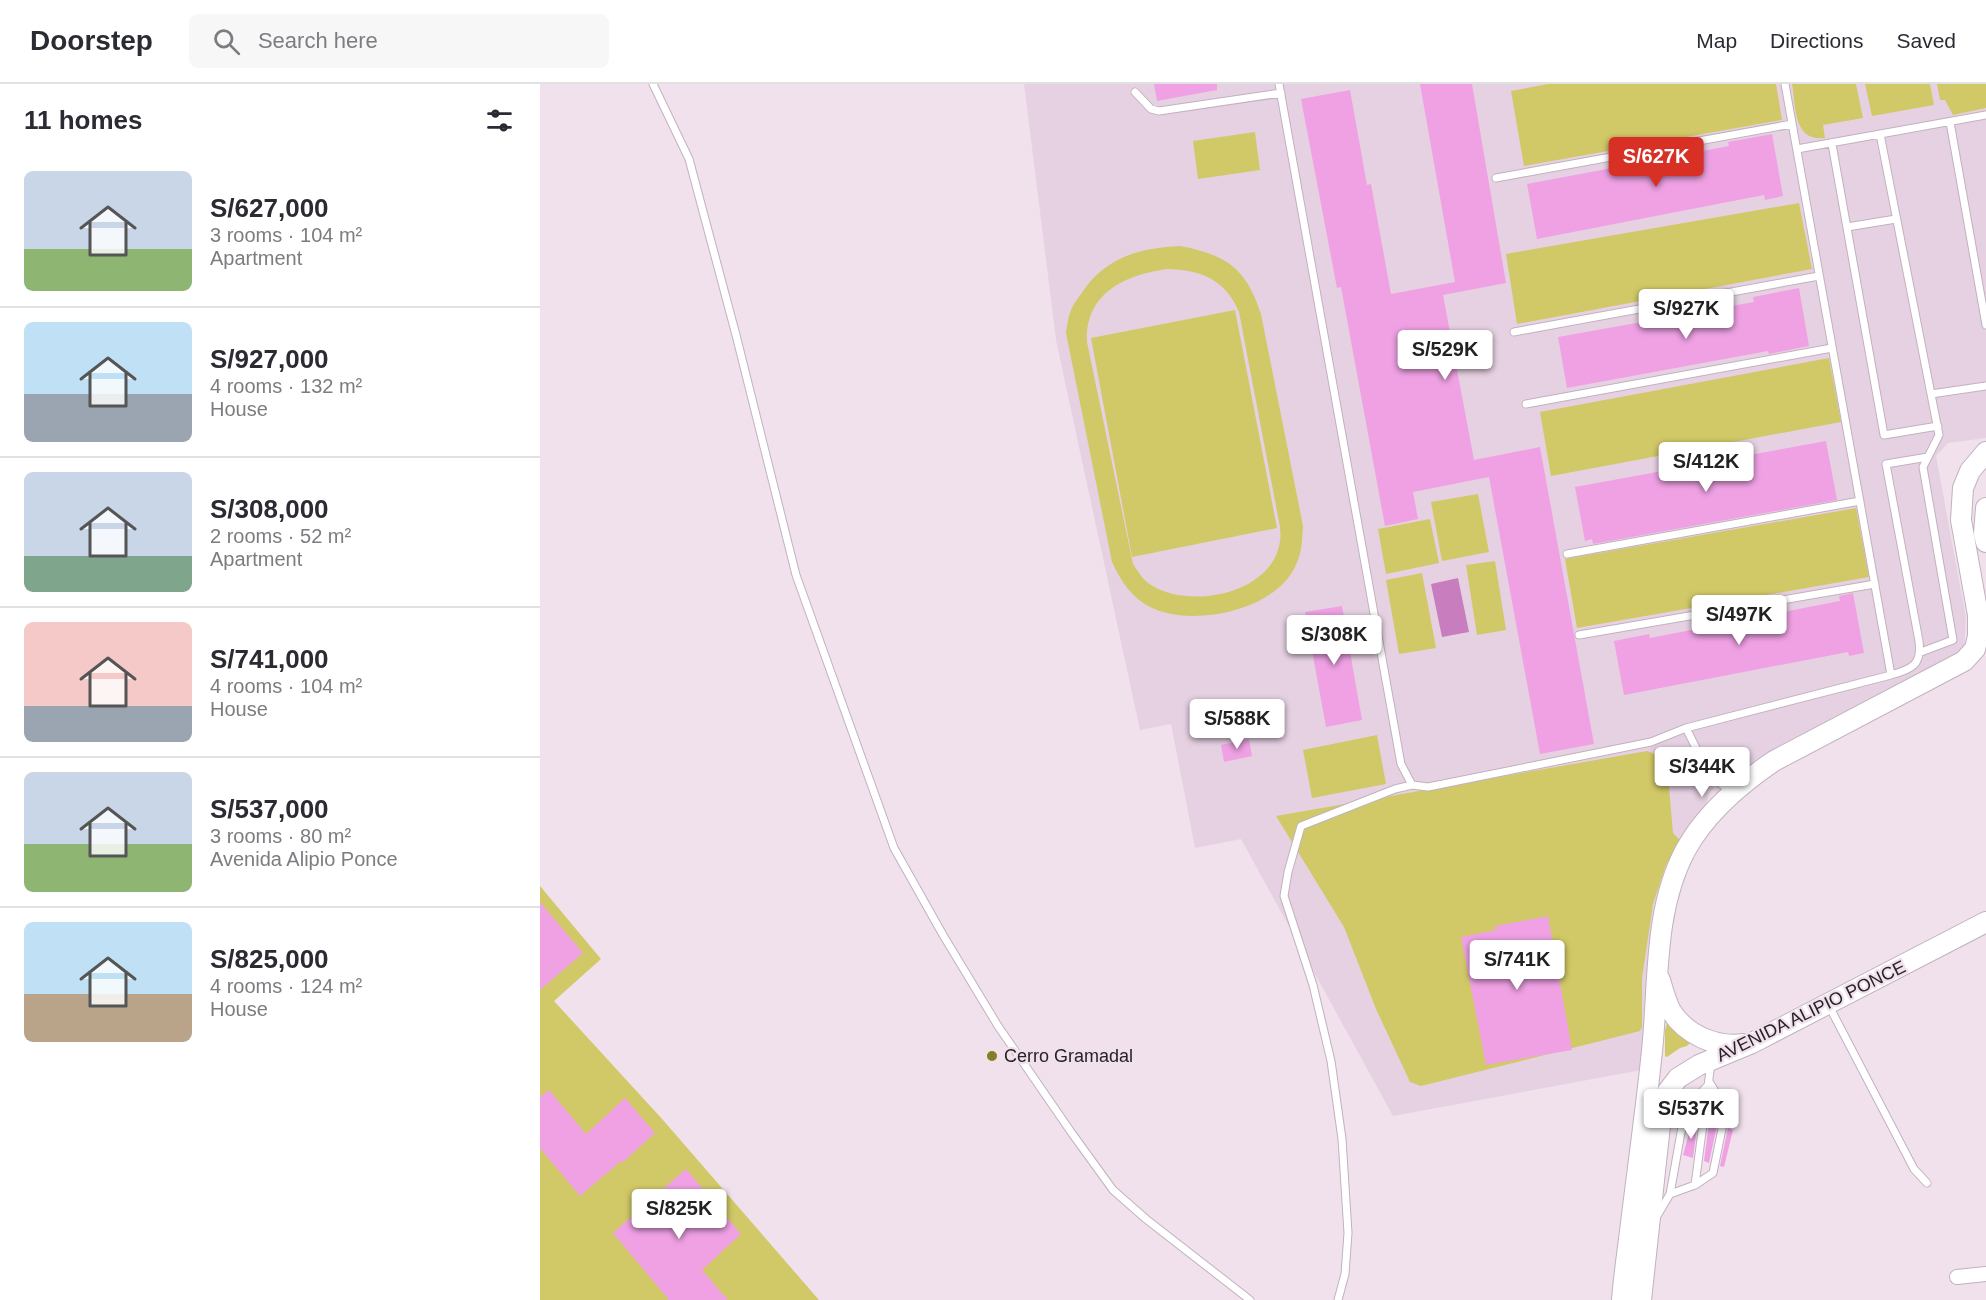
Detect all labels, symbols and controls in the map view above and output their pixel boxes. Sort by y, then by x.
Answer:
search box [189,14,609,68]
text: Doorstep [30,25,153,56]
icon: search [210,25,243,58]
text: Search here [258,28,378,53]
text: Map [1696,29,1737,52]
text: Directions [1770,29,1863,52]
text: Saved [1896,29,1956,52]
icon: filters [483,104,516,137]
text: 11 homes [24,105,143,135]
pin: S/627K [1607,137,1705,188]
text: S/627K [1623,145,1689,167]
text: S/627,000 [210,193,329,223]
icon: home [72,195,144,267]
text: 3 rooms · 104 m² [210,224,362,246]
text: Apartment [210,247,302,269]
pin: S/927K [1637,289,1735,340]
text: S/927K [1653,297,1719,319]
pin: S/529K [1396,330,1494,381]
text: S/529K [1412,338,1478,360]
text: S/927,000 [210,344,329,374]
icon: home [72,346,144,418]
text: 4 rooms · 132 m² [210,375,362,397]
text: House [210,398,268,420]
pin: S/412K [1657,442,1755,493]
text: S/412K [1673,450,1739,472]
text: S/308,000 [210,494,329,524]
icon: home [72,496,144,568]
text: 2 rooms · 52 m² [210,525,351,547]
text: Apartment [210,548,302,570]
pin: S/497K [1690,595,1788,646]
text: S/497K [1706,603,1772,625]
pin: S/308K [1285,615,1383,666]
text: S/308K [1301,623,1367,645]
text: S/741,000 [210,644,329,674]
icon: home [72,646,144,718]
text: 4 rooms · 104 m² [210,675,362,697]
text: House [210,698,268,720]
pin: S/588K [1188,699,1286,750]
text: S/588K [1204,707,1270,729]
pin: S/344K [1653,747,1751,798]
text: S/344K [1669,755,1735,777]
text: S/537,000 [210,794,329,824]
icon: home [72,796,144,868]
text: 3 rooms · 80 m² [210,825,351,847]
text: Avenida Alipio Ponce [210,848,398,870]
pin: S/741K [1468,940,1566,991]
text: S/825,000 [210,944,329,974]
icon: home [72,946,144,1018]
text: S/741K [1484,948,1550,970]
street label: AVENIDA ALIPIO PONCE [1713,956,1909,1066]
text: 4 rooms · 124 m² [210,975,362,997]
text: House [210,998,268,1020]
place label: Cerro Gramadal [1004,1046,1133,1066]
marker: Cerro Gramadal [985,1049,999,1063]
pin: S/537K [1642,1089,1740,1140]
text: S/537K [1658,1097,1724,1119]
pin: S/825K [630,1189,728,1240]
text: S/825K [646,1197,712,1219]

